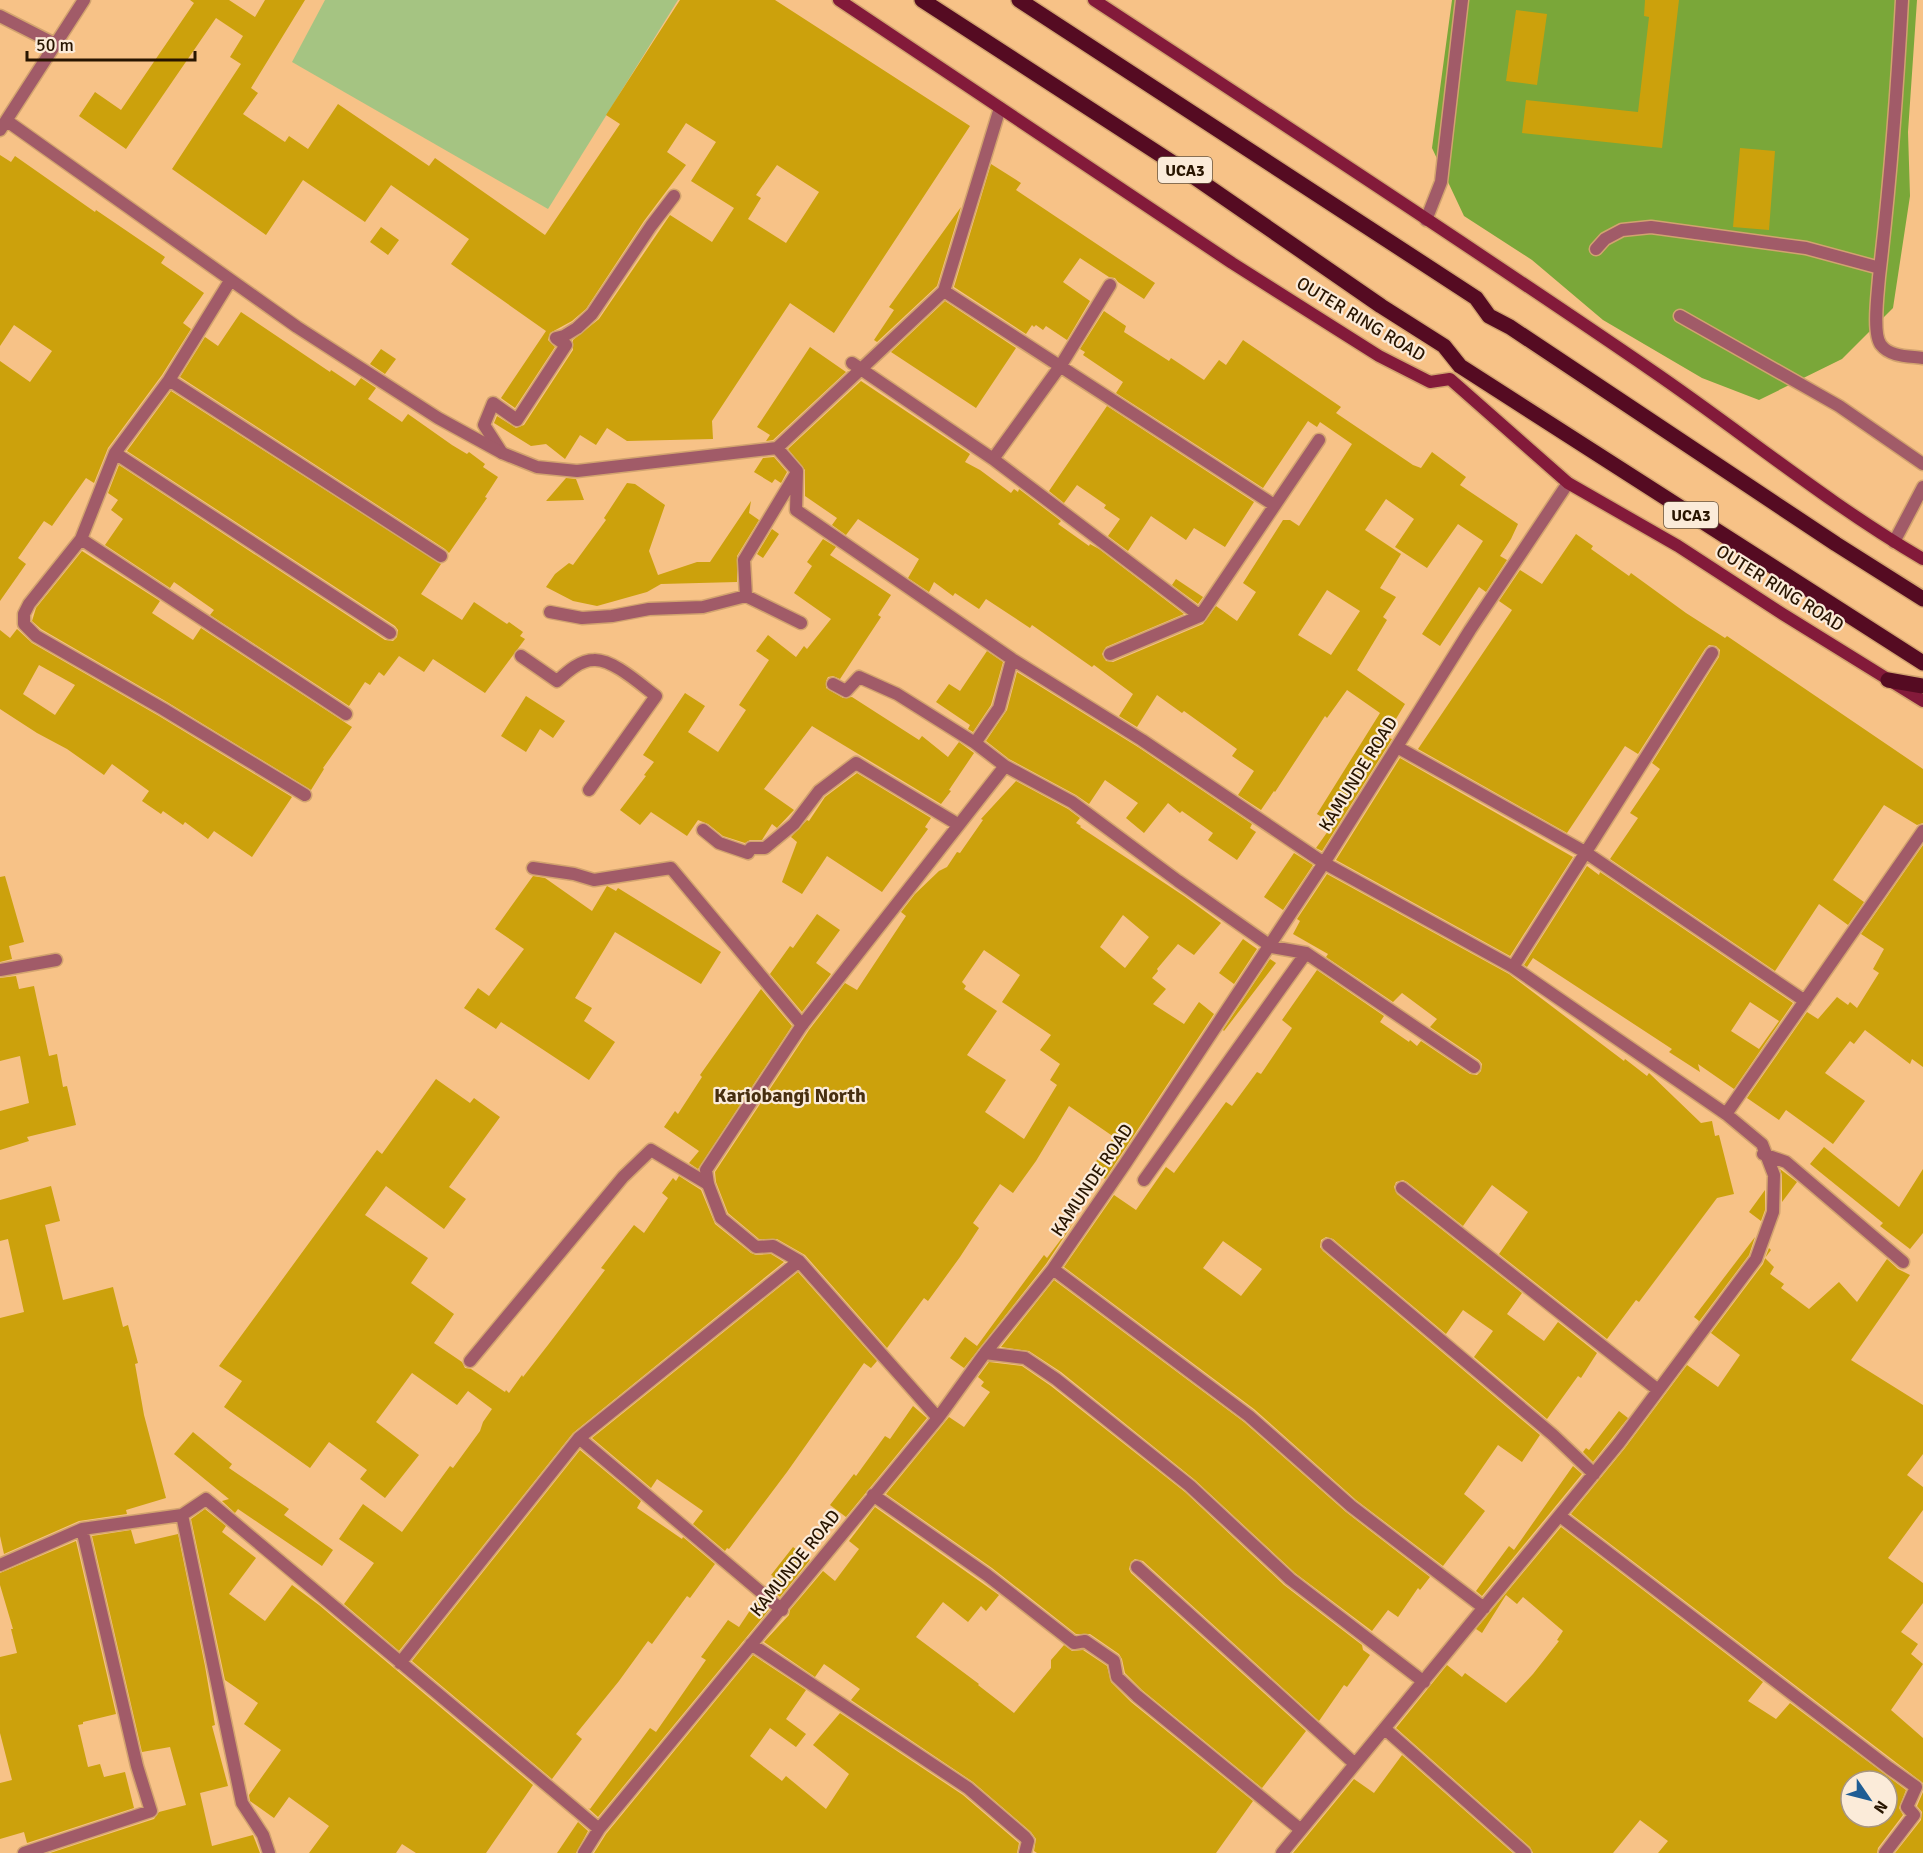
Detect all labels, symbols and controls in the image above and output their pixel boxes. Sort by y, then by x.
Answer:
scale bar [27,24,195,62]
text: 50 m [36,34,74,56]
road number: UCA3 [1158,157,1212,183]
street label: OUTER RING ROAD [1293,272,1429,366]
road number: UCA3 [1664,502,1718,528]
street label: OUTER RING ROAD [1712,540,1848,636]
street label: KAMUNDE ROAD [1314,713,1402,835]
district label: Kariobangi North [714,1083,866,1108]
street label: KAMUNDE ROAD [1046,1119,1138,1241]
street label: KAMUNDE ROAD [745,1505,845,1621]
north arrow [1839,1769,1899,1829]
text: N [1869,1797,1892,1817]

